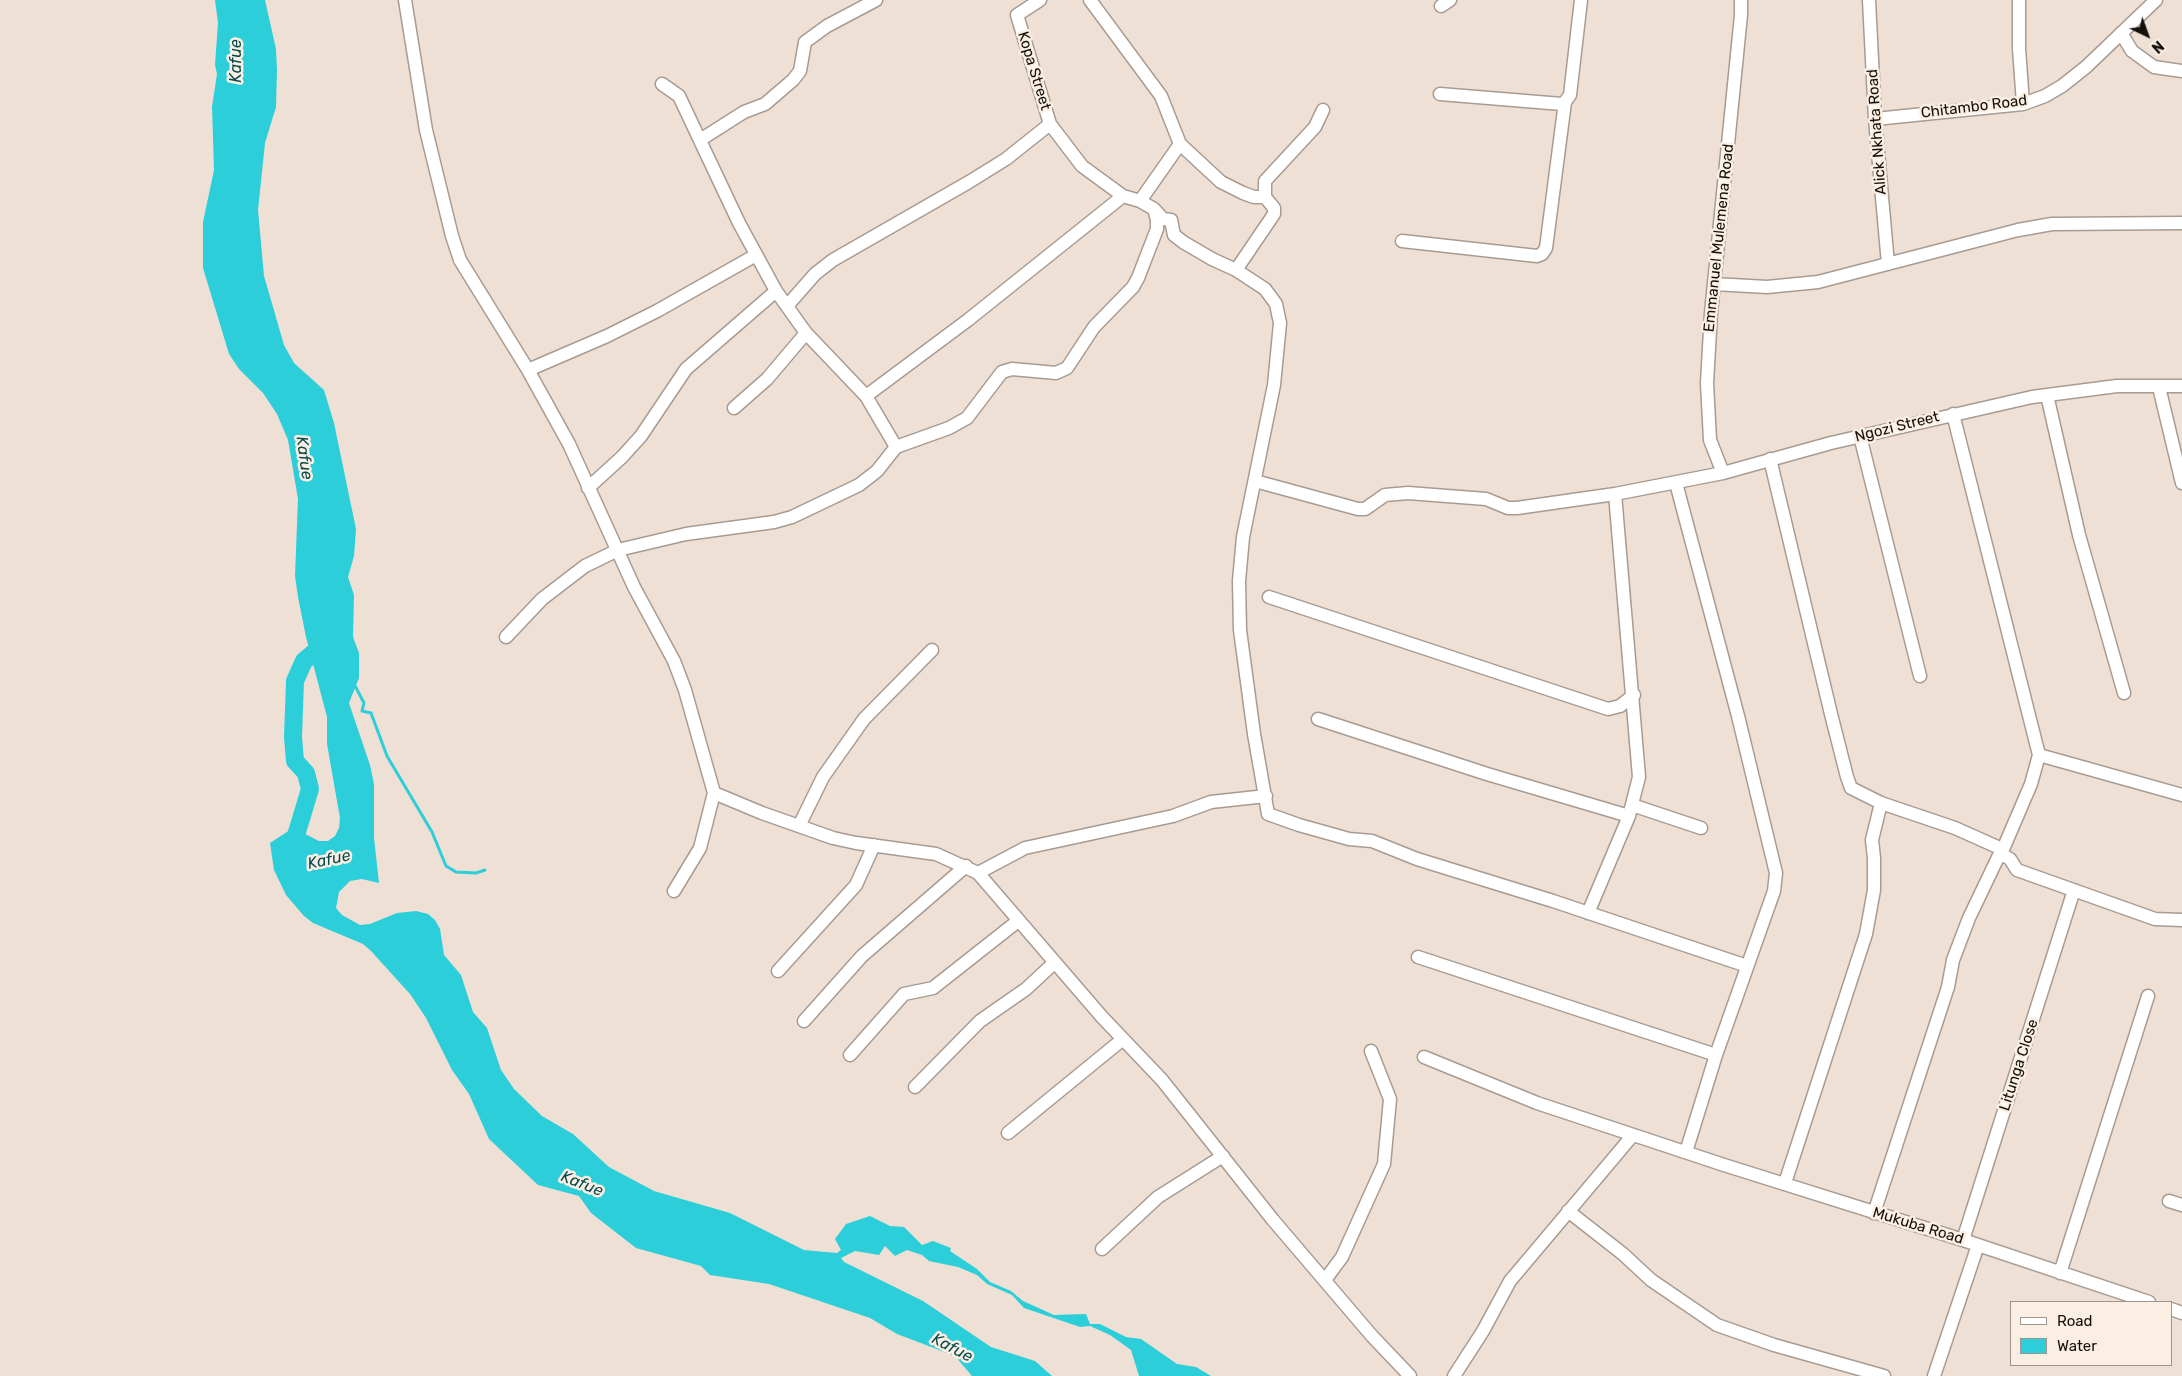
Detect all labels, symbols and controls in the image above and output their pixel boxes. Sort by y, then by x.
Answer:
north arrow [2122,10,2172,60]
street label: Kopa Street [1013,29,1055,113]
text: N [2148,37,2167,56]
water label: Kafue [226,39,246,83]
street label: Alick Nkhata Road [1864,69,1890,195]
street label: Chitambo Road [1920,92,2028,122]
street label: Emmanuel Mulemena Road [1700,143,1738,333]
street label: Ngozi Street [1853,408,1941,446]
water label: Kafue [291,435,317,481]
water label: Kafue [306,846,352,874]
street label: Litunga Close [1996,1017,2042,1113]
water label: Kafue [558,1167,606,1201]
street label: Mukuba Road [1870,1204,1966,1248]
legend [2010,1301,2172,1366]
text: Road [2057,1312,2093,1330]
water label: Kafue [928,1329,976,1367]
text: Water [2057,1337,2097,1355]

